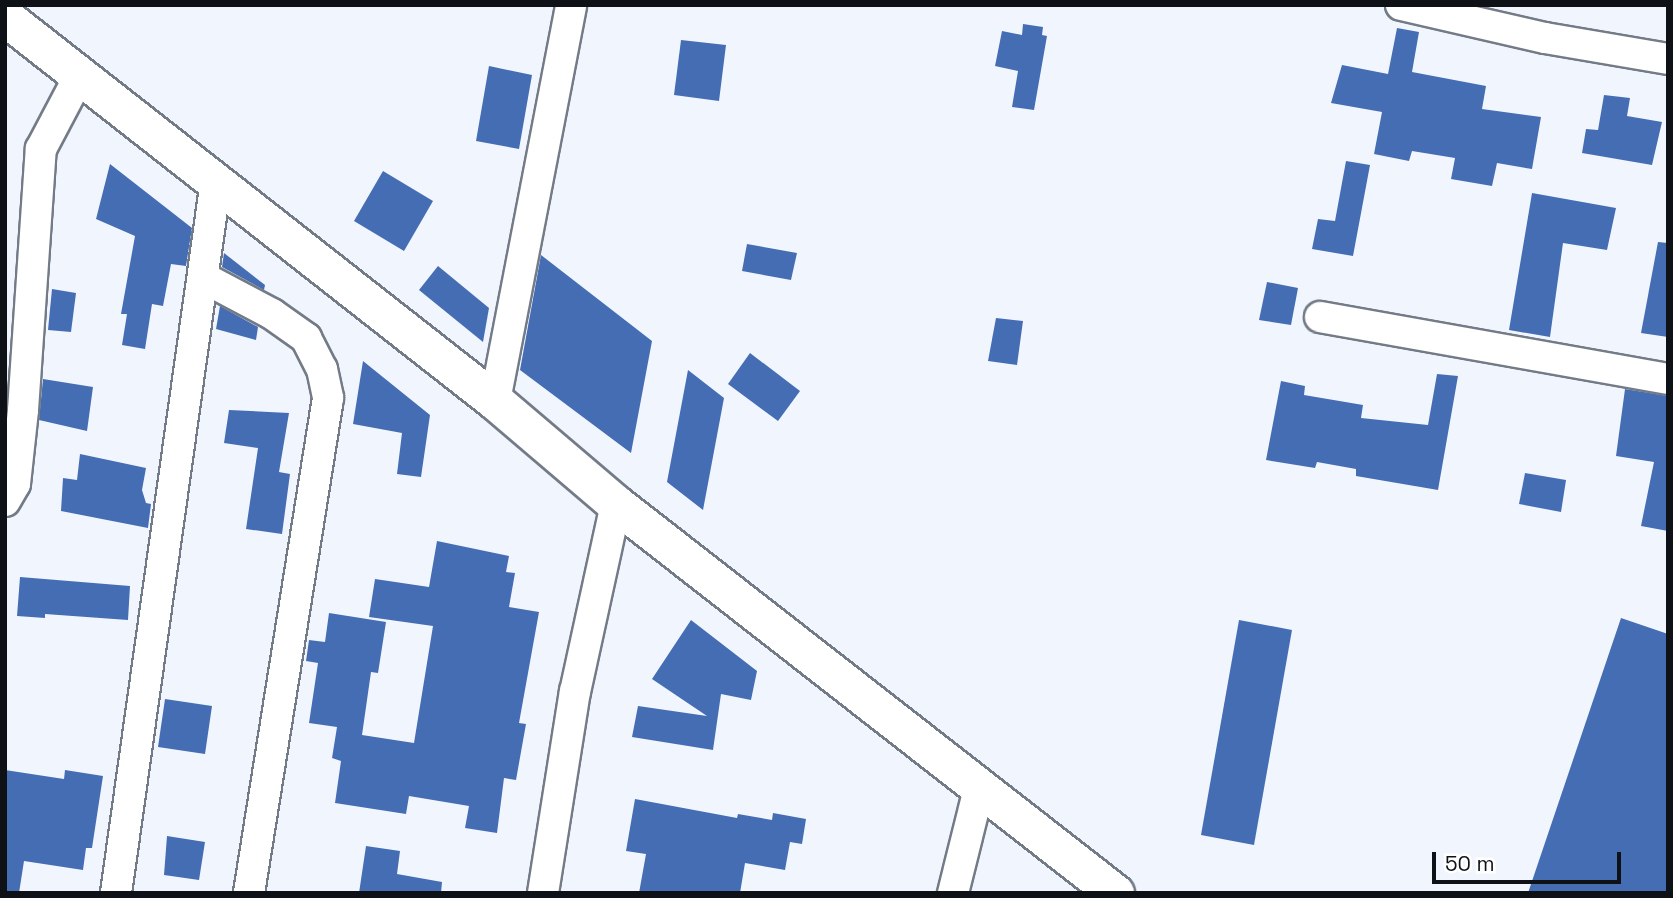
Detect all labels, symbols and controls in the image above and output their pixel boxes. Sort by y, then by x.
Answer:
scale bar [1435,838,1624,882]
text: 50 m [1445,850,1495,877]

